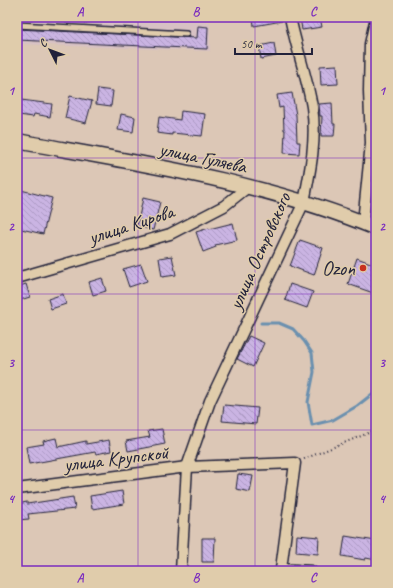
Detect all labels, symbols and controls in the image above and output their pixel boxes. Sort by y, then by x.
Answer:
text: A [77,4,85,20]
text: B [193,4,201,20]
text: C [310,4,318,20]
north arrow [30,30,70,70]
scale bar [235,30,312,56]
text: С [36,35,51,50]
text: 50 m [241,36,263,52]
text: 1 [8,83,16,99]
text: 1 [379,83,387,99]
street label: улица Гуляева [156,136,250,179]
street label: улица Островского [222,188,297,314]
street label: улица Кирова [84,198,179,250]
text: 2 [8,219,15,235]
text: 2 [379,219,386,235]
place label: Ozon [322,256,356,281]
marker: Ozon [358,263,368,273]
text: 3 [8,355,15,371]
text: 3 [379,355,386,371]
street label: улица Крупской [61,439,171,477]
text: 4 [8,491,16,507]
text: 4 [379,491,387,507]
text: A [77,570,85,586]
text: B [193,570,201,586]
text: C [310,570,318,586]

